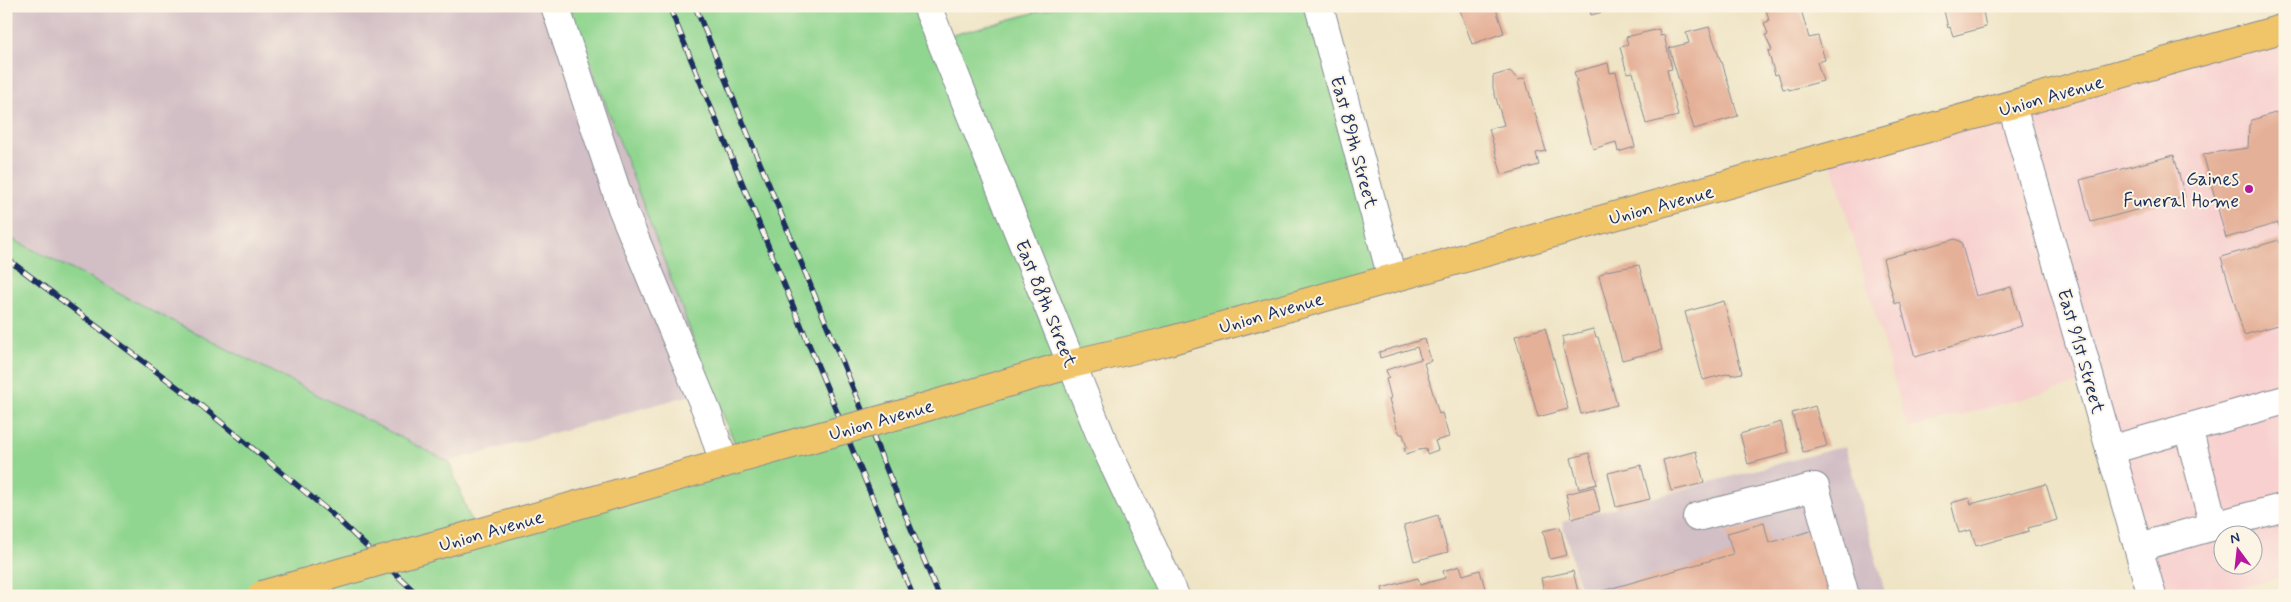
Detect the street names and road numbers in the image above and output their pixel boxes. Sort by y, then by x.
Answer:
street label: Union Avenue [1996,70,2107,123]
street label: East 89th Street [1324,73,1383,211]
street label: Union Avenue [1606,179,1717,231]
street label: East 88th Street [1009,236,1083,371]
street label: East 91st Street [2051,286,2110,417]
street label: Union Avenue [1216,287,1327,340]
street label: Union Avenue [826,394,937,447]
street label: Union Avenue [436,505,547,558]

